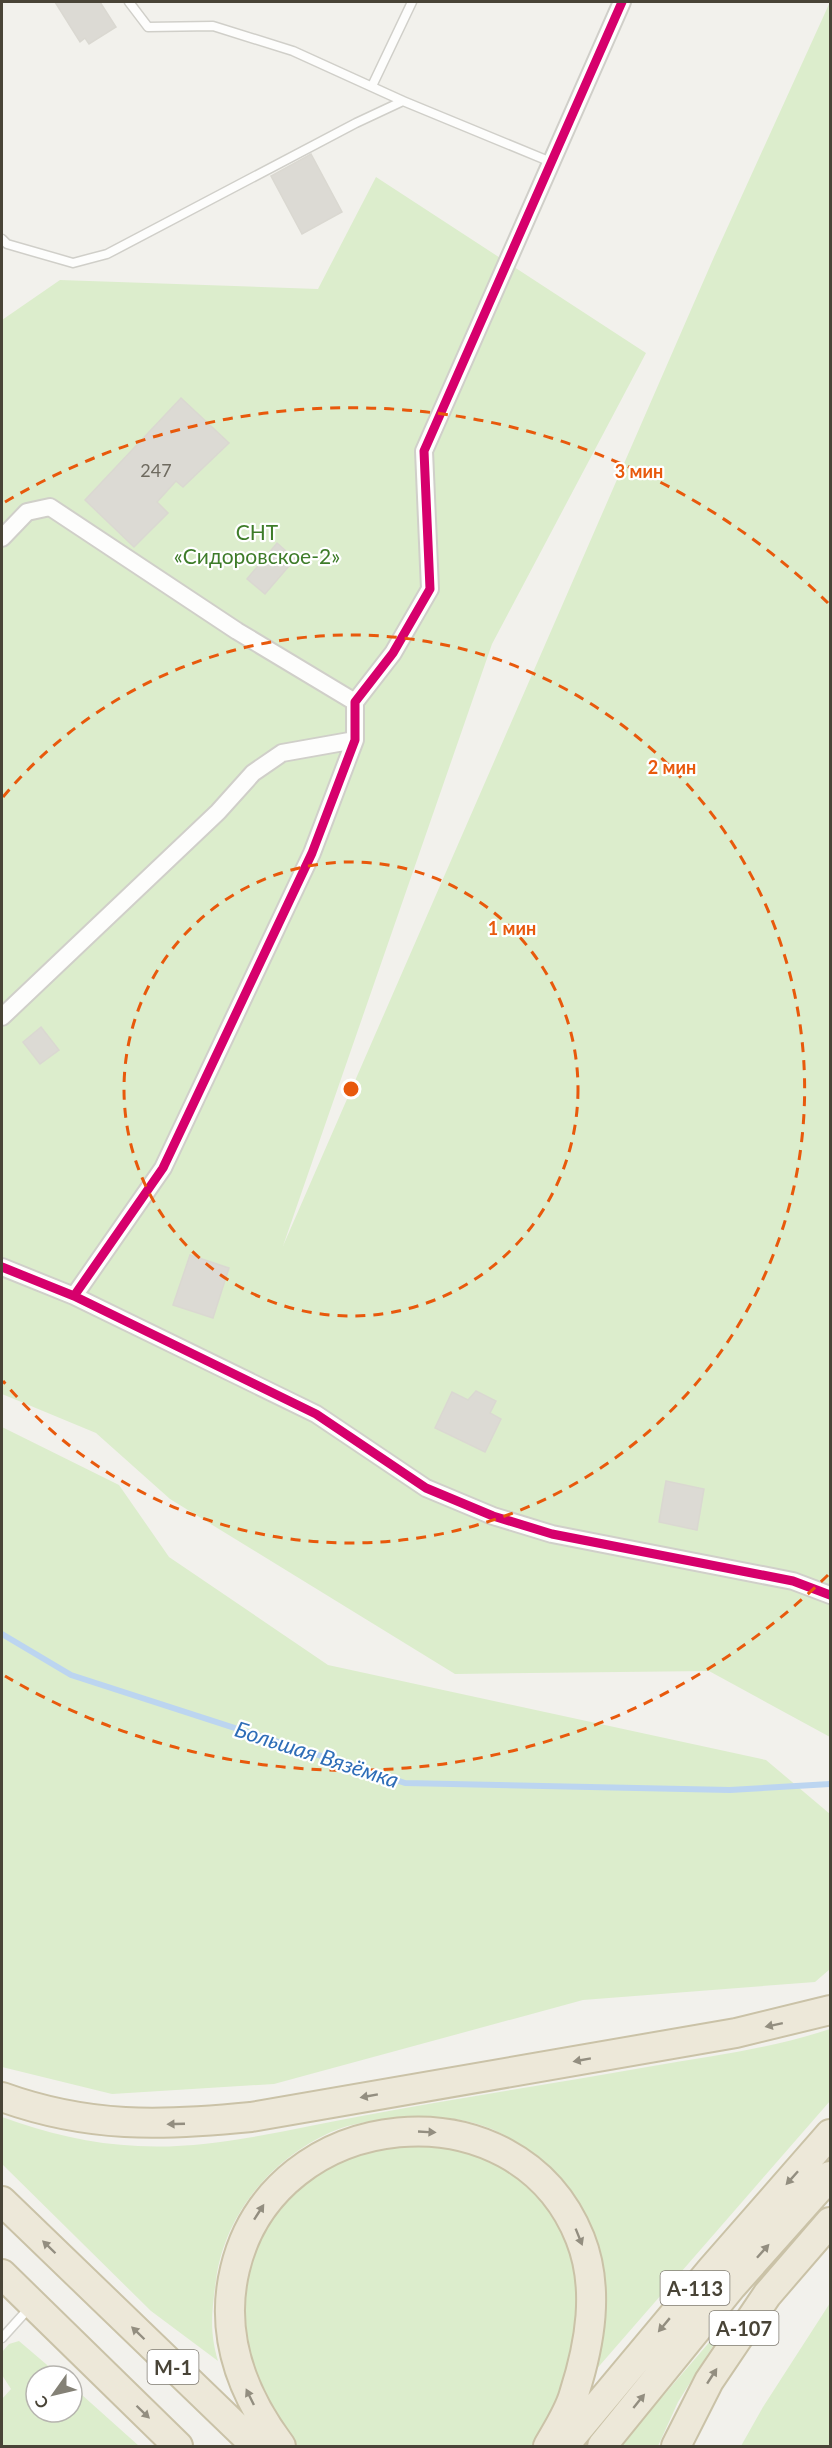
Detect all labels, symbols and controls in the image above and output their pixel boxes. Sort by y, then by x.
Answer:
house number: 247 [140,459,172,481]
text: 3 мин [615,460,663,482]
park label: СНТ «Сидоровское-2» [174,519,340,568]
text: 2 мин [648,756,696,778]
text: 1 мин [488,917,536,939]
centre of rings [341,1079,361,1099]
water label: Большая Вязёмка [232,1715,402,1793]
one-way arrow [764,2021,783,2030]
one-way arrow [572,2055,591,2064]
one-way arrow [360,2092,379,2101]
one-way arrow [167,2119,186,2129]
one-way arrow [418,2127,437,2136]
one-way arrow [786,2170,799,2185]
one-way arrow [254,2204,265,2220]
one-way arrow [575,2228,584,2246]
one-way arrow [42,2241,56,2255]
one-way arrow [756,2244,769,2259]
road number: А-113 [660,2271,730,2305]
road number: А-107 [710,2311,778,2345]
one-way arrow [658,2318,671,2333]
one-way arrow [131,2327,145,2341]
road number: М-1 [148,2350,198,2384]
north arrow [24,2364,84,2424]
one-way arrow [707,2368,718,2384]
one-way arrow [246,2389,255,2406]
text: С [30,2393,52,2412]
one-way arrow [632,2393,645,2409]
one-way arrow [135,2405,149,2419]

